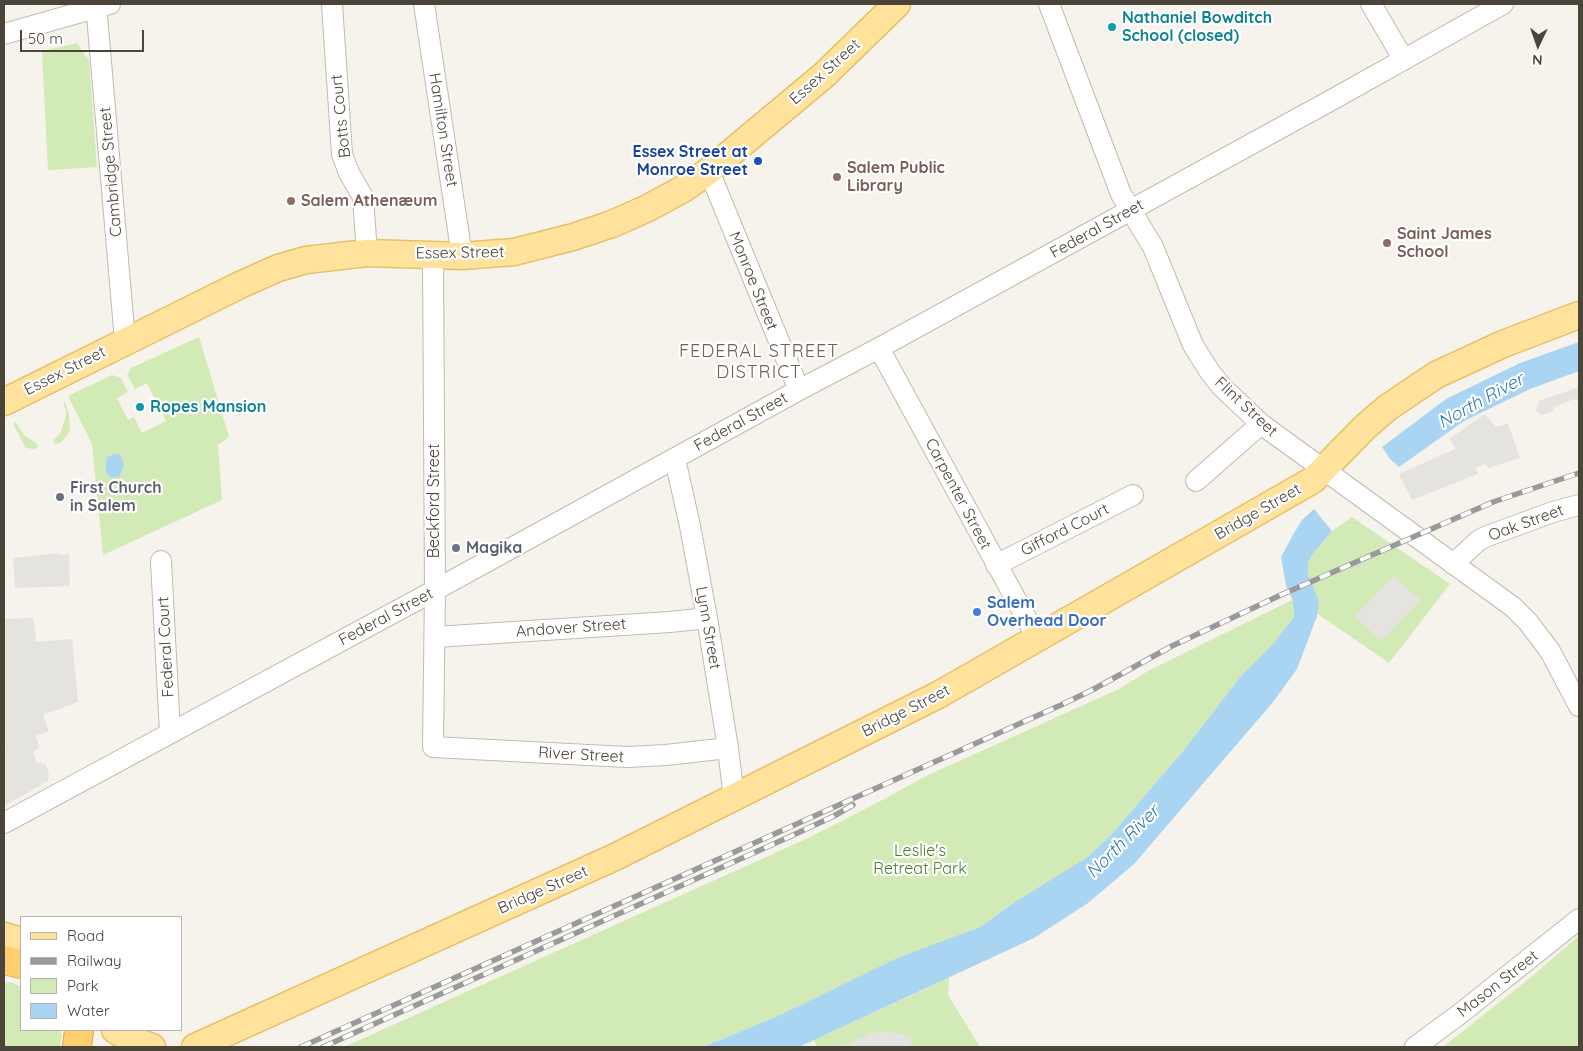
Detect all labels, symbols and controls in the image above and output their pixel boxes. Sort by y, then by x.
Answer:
place label: Nathaniel Bowditch School (closed) [1122,8,1272,46]
scale bar [22,20,146,52]
north arrow [1513,20,1563,70]
marker: Nathaniel Bowditch School (closed) [1106,21,1118,33]
text: 50 m [28,29,63,48]
street label: Essex Street [786,35,864,109]
text: N [1532,51,1543,69]
street label: Hamilton Street [425,72,461,188]
street label: Botts Court [327,73,355,159]
street label: Cambridge Street [96,106,126,238]
place label: Essex Street at Monroe Street [633,142,748,180]
marker: Essex Street at Monroe Street [752,155,764,167]
place label: Salem Public Library [847,158,945,196]
marker: Salem Public Library [831,171,843,183]
place label: Salem Athenæum [301,191,437,211]
marker: Salem Athenæum [285,195,297,207]
street label: Federal Street [1047,195,1147,263]
place label: Saint James School [1397,224,1492,262]
street label: Monroe Street [724,229,782,333]
marker: Saint James School [1381,237,1393,249]
street label: Essex Street [415,243,505,263]
district label: FEDERAL STREET DISTRICT [677,341,841,384]
street label: Essex Street [21,342,109,400]
water label: North River [1434,369,1528,433]
street label: Flint Street [1211,373,1281,441]
street label: Federal Street [691,388,791,456]
place label: Ropes Mansion [150,397,266,417]
marker: Ropes Mansion [134,401,146,413]
street label: Carpenter Street [921,435,995,553]
street label: Beckford Street [424,444,444,558]
place label: First Church in Salem [70,478,162,516]
street label: Bridge Street [1211,480,1305,544]
marker: First Church in Salem [54,491,66,503]
street label: Gifford Court [1018,500,1112,560]
street label: Oak Street [1486,501,1566,545]
place label: Magika [466,538,522,558]
marker: Magika [450,542,462,554]
street label: Federal Street [336,584,436,650]
street label: Lynn Street [691,585,725,671]
place label: Salem Overhead Door [987,593,1106,631]
street label: Federal Court [154,596,178,698]
marker: Salem Overhead Door [971,606,983,618]
street label: Andover Street [515,615,627,641]
street label: Bridge Street [859,681,953,741]
street label: River Street [538,743,624,767]
water label: North River [1082,801,1164,883]
park label: Leslie's Retreat Park [873,841,967,879]
street label: Bridge Street [495,862,591,918]
legend [20,916,182,1031]
text: Road [67,926,104,945]
street label: Mason Street [1454,946,1542,1022]
text: Railway [67,951,122,970]
text: Park [67,976,99,995]
text: Water [67,1001,110,1020]

